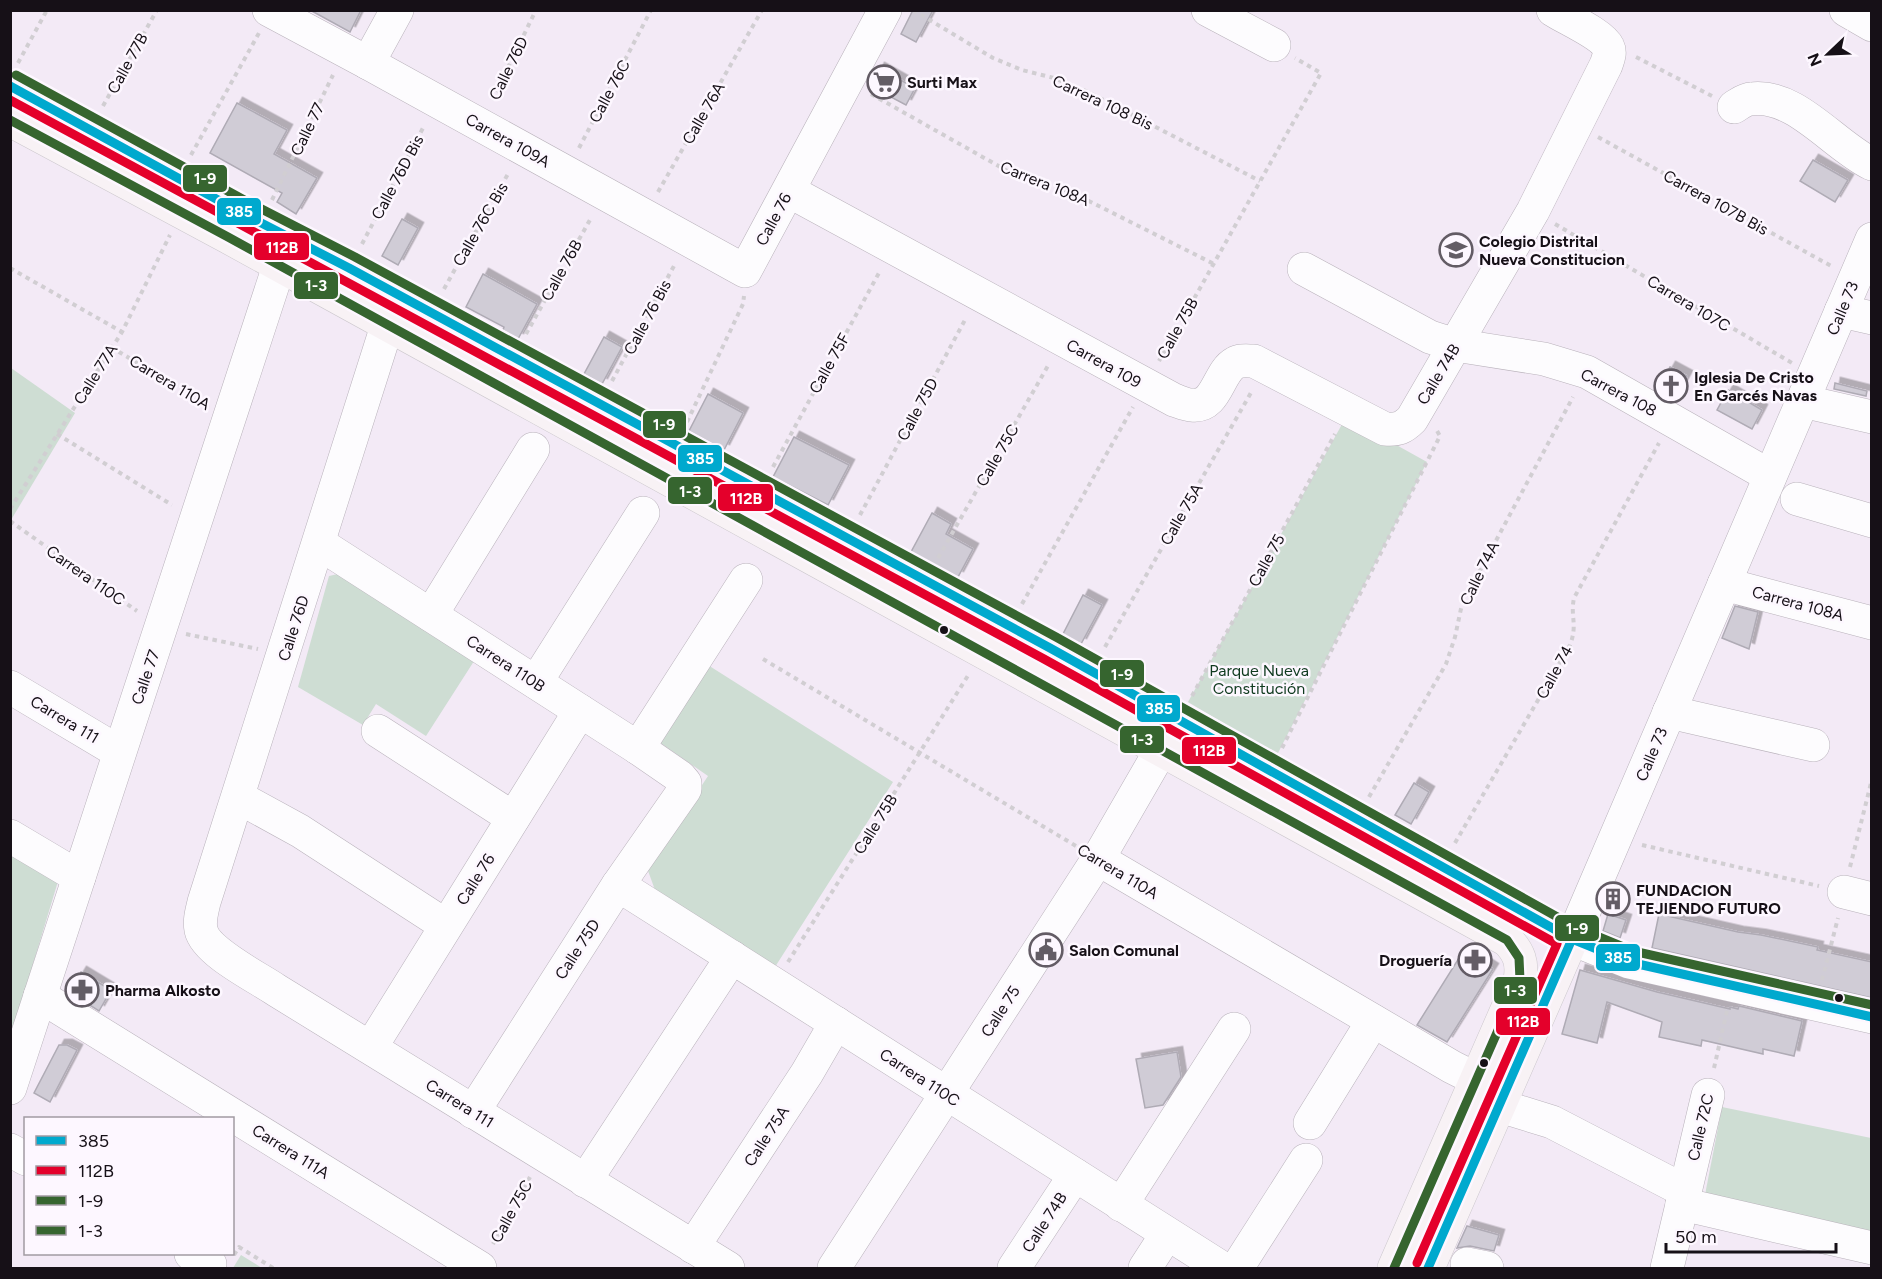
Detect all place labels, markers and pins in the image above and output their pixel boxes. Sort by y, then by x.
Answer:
supermarket icon: Surti Max [866,64,902,100]
place label: Surti Max [907,73,978,92]
school or university icon: Colegio Distrital Nueva Constitucion [1438,232,1474,268]
place label: Colegio Distrital Nueva Constitucion [1479,232,1625,269]
church icon: Iglesia De Cristo En Garcés Navas [1653,368,1689,404]
place label: Iglesia De Cristo En Garcés Navas [1694,368,1818,405]
unlabelled marker [938,624,950,636]
building icon: FUNDACION TEJIENDO FUTURO [1595,881,1631,917]
place label: FUNDACION TEJIENDO FUTURO [1636,881,1781,918]
public building icon: Salon Comunal [1028,932,1064,968]
place label: Salon Comunal [1069,941,1179,960]
pharmacy icon: Droguería [1457,942,1493,978]
place label: Droguería [1379,951,1452,970]
pharmacy icon: Pharma Alkosto [64,972,100,1008]
place label: Pharma Alkosto [105,981,221,1000]
unlabelled marker [1833,992,1845,1004]
unlabelled marker [1478,1057,1490,1069]

